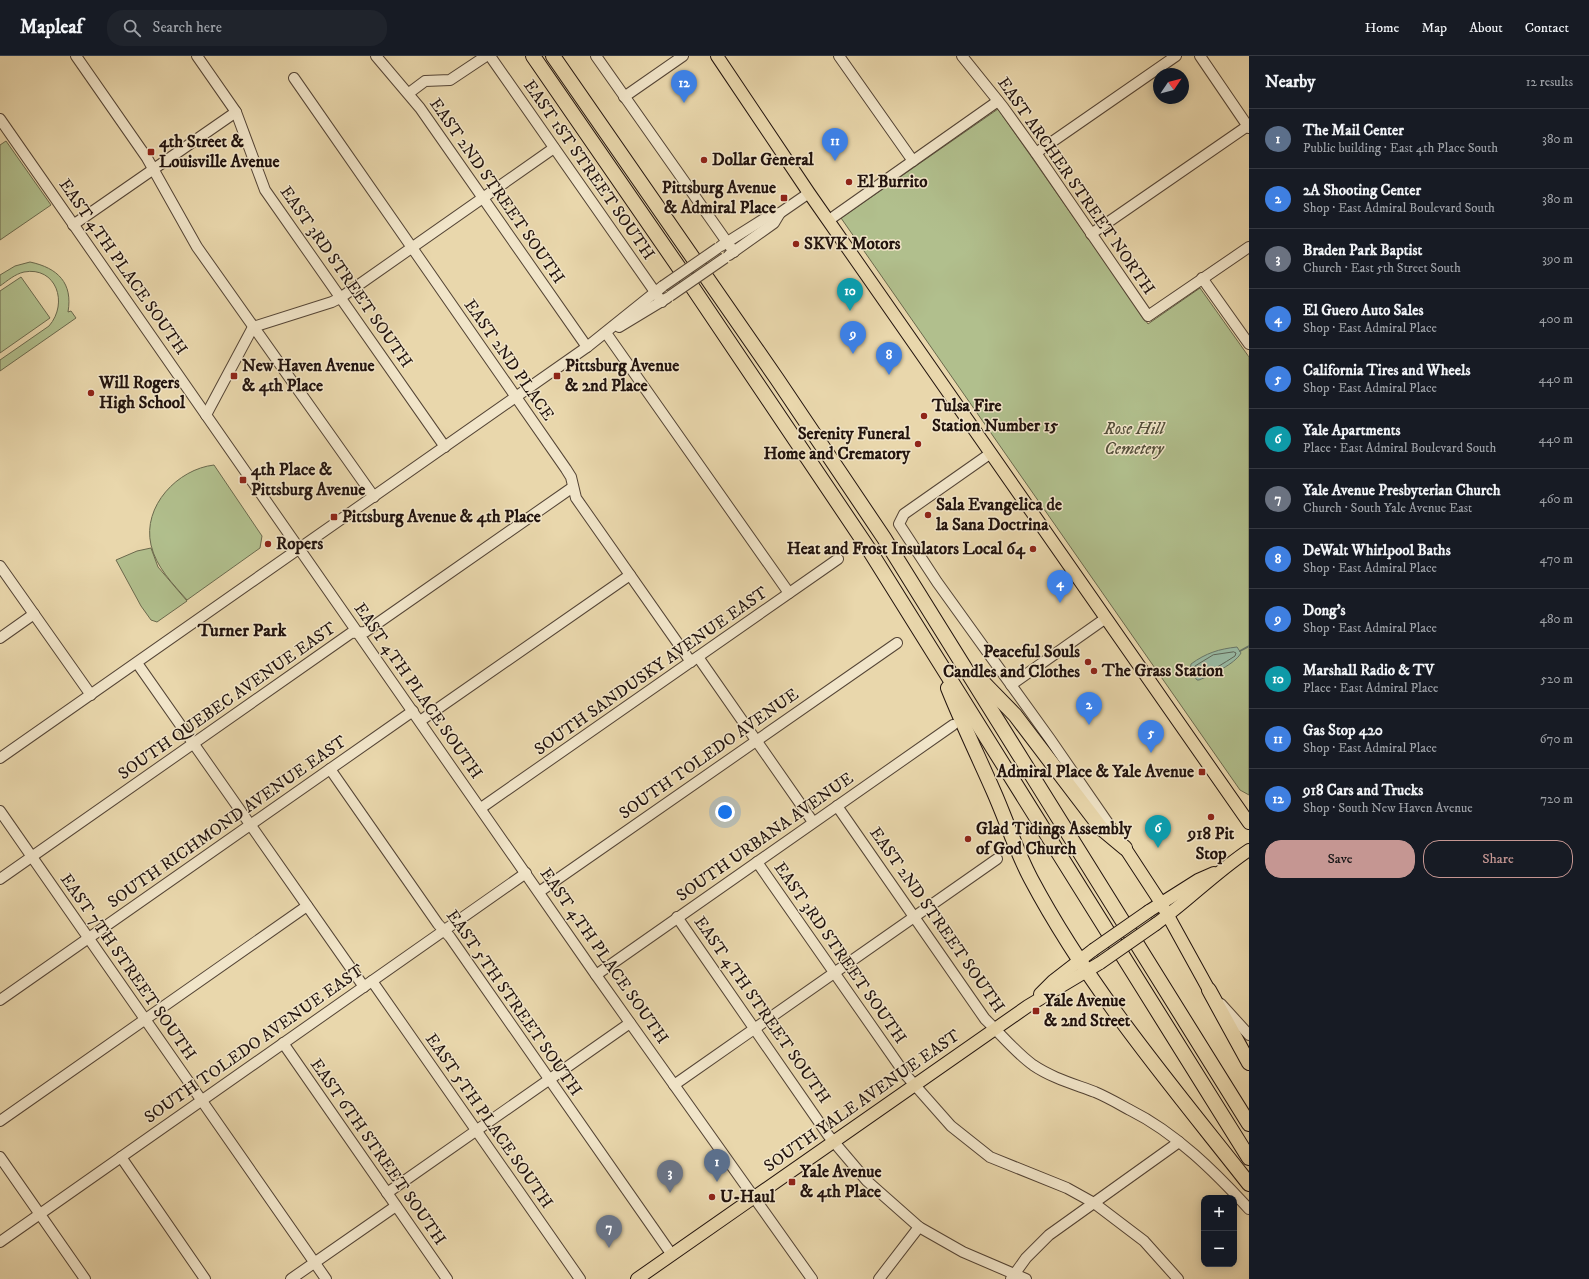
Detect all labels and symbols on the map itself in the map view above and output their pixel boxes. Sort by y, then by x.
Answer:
north arrow [1153,68,1189,104]
pin: 12 [671,70,697,103]
street label: EAST ARCHER STREET NORTH [992,73,1160,299]
street label: EAST 1ST STREET SOUTH [518,76,660,264]
street label: EAST 2ND STREET SOUTH [424,94,570,288]
pin: 11 [822,128,848,161]
place label: 4th Street & Louisville Avenue [158,131,280,173]
marker: 4th Street & Louisville Avenue [146,147,156,157]
place label: Dollar General [712,149,815,171]
marker: Dollar General [699,155,709,165]
place label: El Burrito [857,171,927,193]
street label: EAST 4TH PLACE SOUTH [54,175,192,359]
place label: Pittsburg Avenue & Admiral Place [662,177,776,219]
marker: El Burrito [844,177,854,187]
street label: EAST 3RD STREET SOUTH [275,182,417,372]
marker: Pittsburg Avenue & Admiral Place [779,193,789,203]
place label: SKVK Motors [804,233,901,255]
marker: SKVK Motors [791,239,801,249]
pin: 10 [837,278,863,311]
street label: EAST 2ND PLACE [459,295,559,425]
pin: 9 [840,321,866,354]
pin: 8 [876,342,902,375]
place label: New Haven Avenue & 4th Place [242,355,375,397]
place label: Pittsburg Avenue & 2nd Place [565,355,679,397]
marker: New Haven Avenue & 4th Place [229,371,239,381]
marker: Pittsburg Avenue & 2nd Place [552,371,562,381]
place label: Will Rogers High School [98,372,186,414]
marker: Will Rogers High School [86,388,96,398]
place label: Tulsa Fire Station Number 15 [931,395,1059,437]
marker: Tulsa Fire Station Number 15 [919,411,929,421]
park label: Rose Hill Cemetery [1103,418,1166,460]
place label: Serenity Funeral Home and Crematory [764,423,911,465]
marker: Serenity Funeral Home and Crematory [913,439,923,449]
place label: 4th Place & Pittsburg Avenue [250,459,365,501]
marker: 4th Place & Pittsburg Avenue [238,475,248,485]
place label: Sala Evangelica de la Sana Doctrina [935,494,1062,536]
place label: Pittsburg Avenue & 4th Place [342,506,541,528]
marker: Sala Evangelica de la Sana Doctrina [923,510,933,520]
marker: Pittsburg Avenue & 4th Place [329,512,339,522]
place label: Ropers [276,533,323,555]
place label: Heat and Frost Insulators Local 64 [787,538,1026,560]
marker: Ropers [263,539,273,549]
marker: Heat and Frost Insulators Local 64 [1028,544,1038,554]
pin: 4 [1047,570,1073,603]
street label: SOUTH SANDUSKY AVENUE EAST [530,582,772,760]
street label: EAST 4TH PLACE SOUTH [349,599,487,783]
street label: SOUTH QUEBEC AVENUE EAST [114,617,340,785]
district label: Turner Park [197,620,287,642]
place label: Peaceful Souls Candles and Clothes [943,641,1080,683]
marker: Peaceful Souls Candles and Clothes [1083,657,1093,667]
place label: The Grass Station [1101,660,1224,682]
marker: The Grass Station [1089,666,1099,676]
street label: SOUTH TOLEDO AVENUE [615,683,803,825]
pin: 2 [1076,692,1102,725]
pin: 5 [1138,720,1164,753]
street label: SOUTH RICHMOND AVENUE EAST [103,731,351,913]
place label: Admiral Place & Yale Avenue [996,761,1194,783]
street label: SOUTH URBANA AVENUE [672,767,858,907]
marker: Admiral Place & Yale Avenue [1197,767,1207,777]
your location [715,802,735,822]
marker: 918 Pit Stop [1206,812,1216,822]
pin: 6 [1145,815,1171,848]
place label: Glad Tidings Assembly of God Church [976,818,1133,860]
street label: EAST 2ND STREET SOUTH [864,823,1010,1017]
place label: 918 Pit Stop [1186,823,1235,865]
marker: Glad Tidings Assembly of God Church [963,834,973,844]
street label: EAST 3RD STREET SOUTH [769,858,911,1048]
street label: EAST 4TH PLACE SOUTH [535,864,673,1048]
street label: EAST 7TH STREET SOUTH [55,869,201,1065]
street label: EAST 5TH STREET SOUTH [441,906,587,1100]
street label: EAST 4TH STREET SOUTH [689,912,835,1108]
street label: SOUTH TOLEDO AVENUE EAST [140,960,368,1128]
place label: Yale Avenue & 2nd Street [1043,990,1131,1032]
marker: Yale Avenue & 2nd Street [1031,1006,1041,1016]
street label: SOUTH YALE AVENUE EAST [760,1025,964,1177]
street label: EAST 5TH PLACE SOUTH [420,1029,558,1213]
street label: EAST 6TH STREET SOUTH [305,1054,451,1250]
pin: 1 [704,1149,730,1182]
pin: 3 [657,1160,683,1193]
place label: Yale Avenue & 4th Place [799,1161,882,1203]
marker: Yale Avenue & 4th Place [787,1177,797,1187]
place label: U-Haul [720,1186,776,1208]
marker: U-Haul [707,1192,717,1202]
pin: 7 [596,1215,622,1248]

